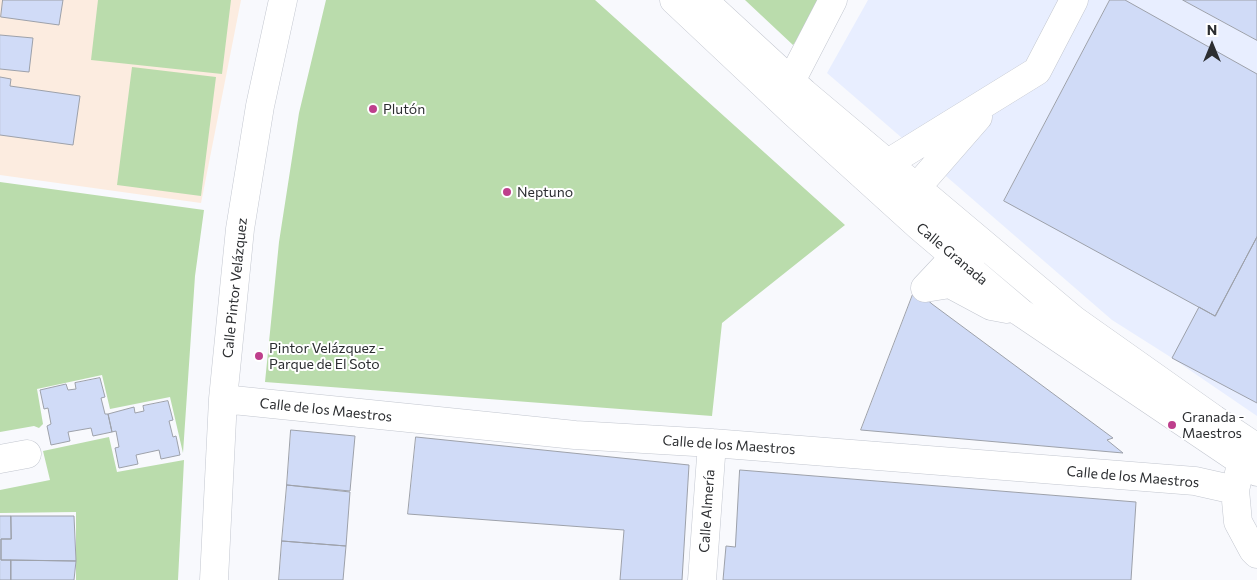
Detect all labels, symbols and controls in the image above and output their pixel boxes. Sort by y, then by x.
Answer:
north arrow [1187,20,1237,70]
text: N [1207,21,1217,38]
place label: Plutón [383,101,425,117]
marker: Plutón [367,103,379,115]
place label: Neptuno [517,184,573,200]
marker: Neptuno [501,186,513,198]
street label: Calle Pintor Velázquez [219,217,251,359]
street label: Calle Granada [913,219,991,289]
place label: Pintor Velázquez - Parque de El Soto [269,340,384,372]
marker: Pintor Velázquez - Parque de El Soto [253,350,265,362]
street label: Calle de los Maestros [259,395,393,425]
place label: Granada - Maestros [1182,409,1244,442]
marker: Granada - Maestros [1166,419,1178,431]
street label: Calle de los Maestros [662,432,796,458]
street label: Calle de los Maestros [1066,463,1200,491]
street label: Calle Almería [696,469,718,553]

